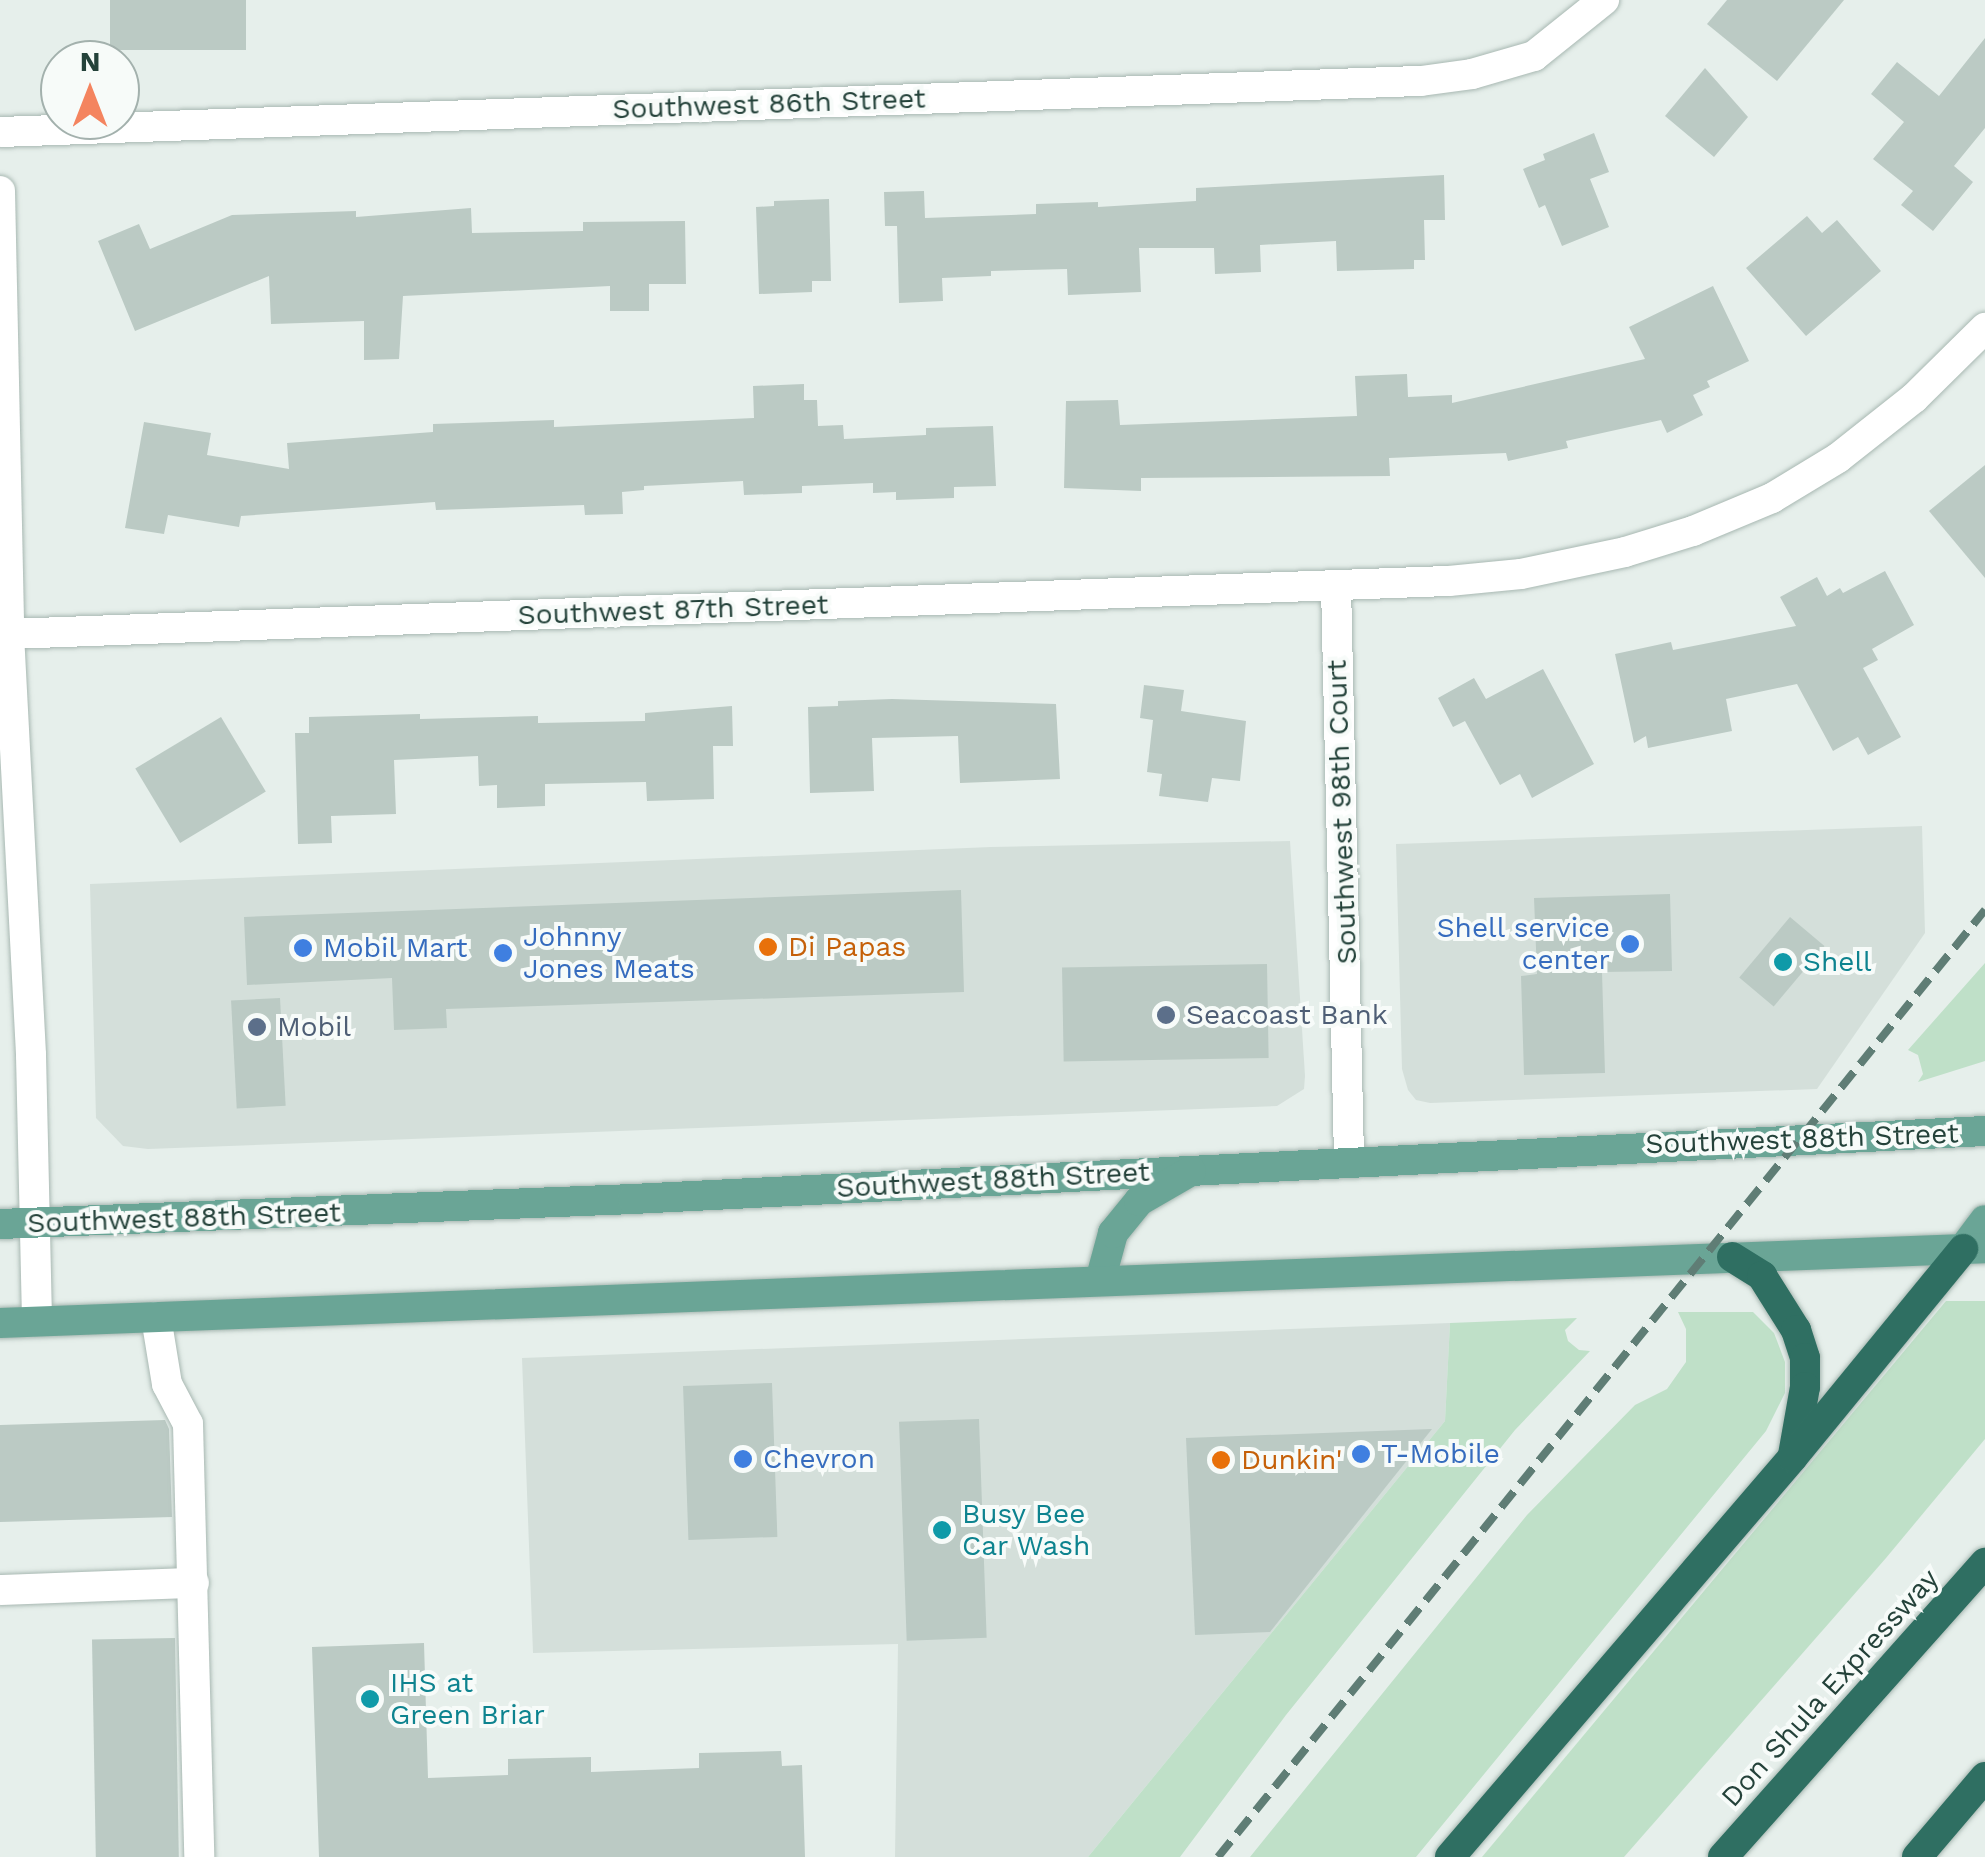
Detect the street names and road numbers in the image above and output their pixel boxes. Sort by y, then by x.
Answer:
street label: Southwest 86th Street [612,82,926,126]
street label: Southwest 87th Street [517,588,829,632]
street label: Southwest 98th Court [1320,659,1364,965]
street label: Southwest 88th Street [1645,1117,1959,1161]
street label: Southwest 88th Street [836,1155,1150,1205]
street label: Southwest 88th Street [27,1196,341,1240]
street label: Don Shula Expressway [1714,1562,1946,1814]

